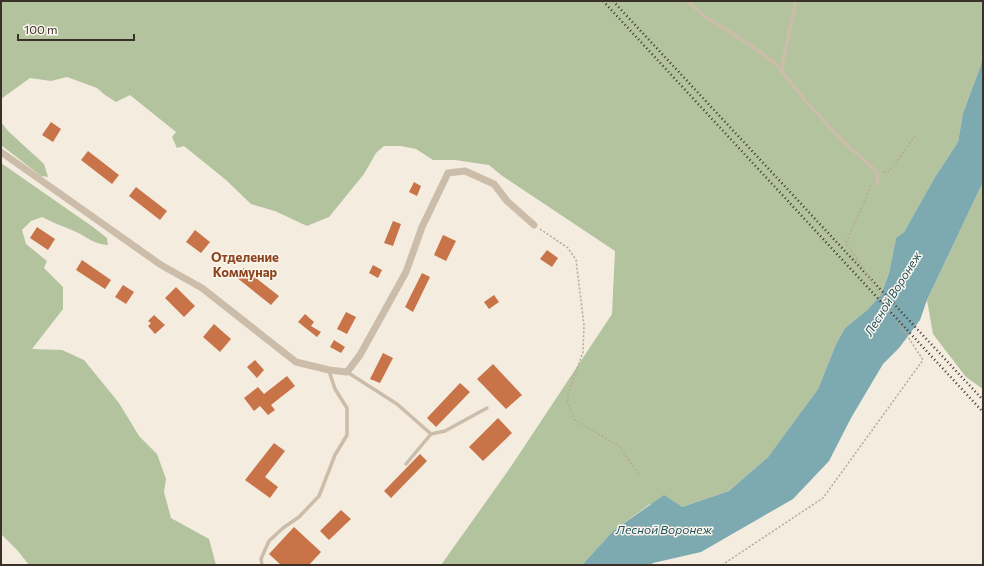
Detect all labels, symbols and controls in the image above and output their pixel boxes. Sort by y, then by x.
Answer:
scale bar [18,16,134,42]
text: 100 m [24,22,58,36]
district label: Отделение Коммунар [211,249,279,280]
water label: Лесной Воронеж [860,249,924,339]
water label: Лесной Воронеж [615,522,713,536]

